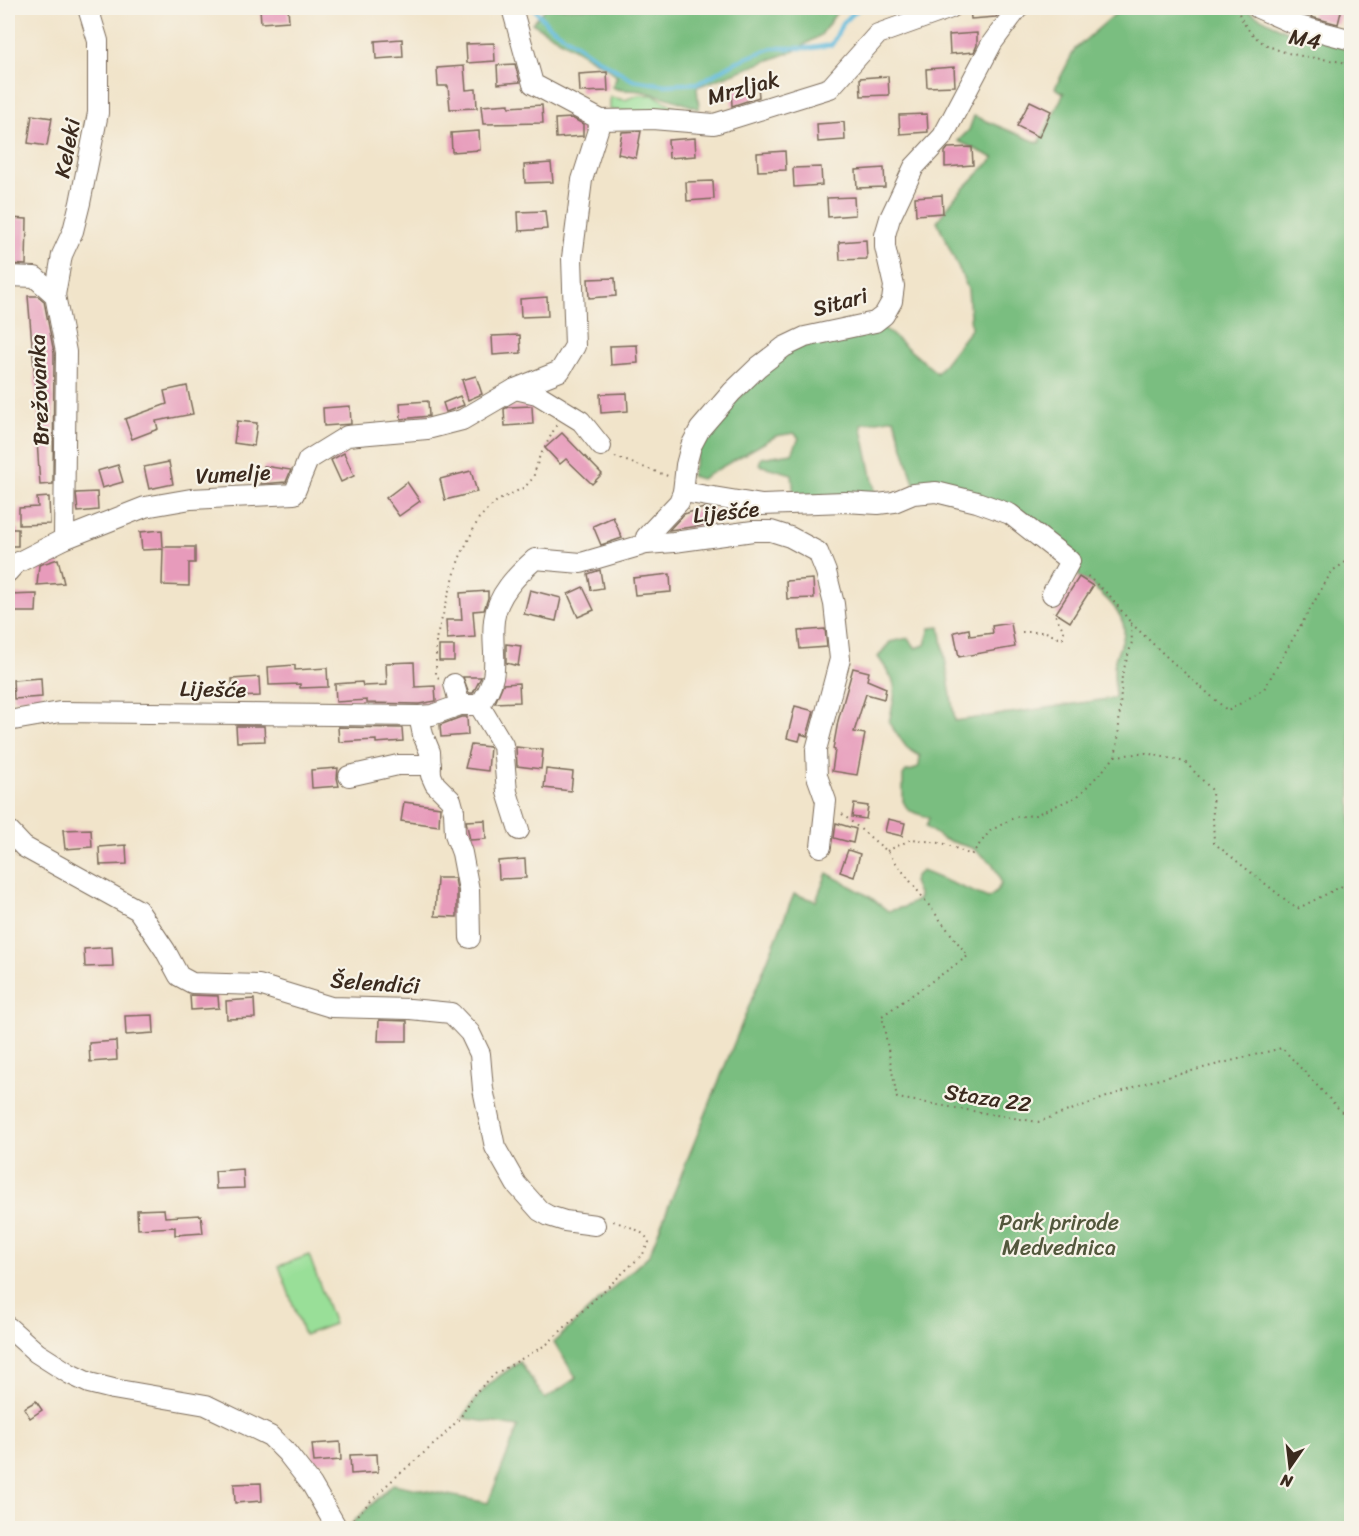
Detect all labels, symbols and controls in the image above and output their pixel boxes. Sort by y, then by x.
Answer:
street label: M4 [1286,17,1325,61]
street label: Mrzljak [702,60,784,116]
street label: Keleki [42,114,92,181]
street label: Sitari [808,276,873,328]
street label: Brežovanka [18,333,60,447]
street label: Vumelje [195,453,272,495]
street label: Liješće [691,489,761,535]
street label: Liješće [179,669,247,709]
street label: Šelendići [329,960,422,1006]
street label: Staza 22 [942,1072,1034,1124]
park label: Park prirode Medvednica [999,1203,1119,1267]
north arrow [1260,1437,1320,1497]
text: N [1277,1465,1296,1497]

